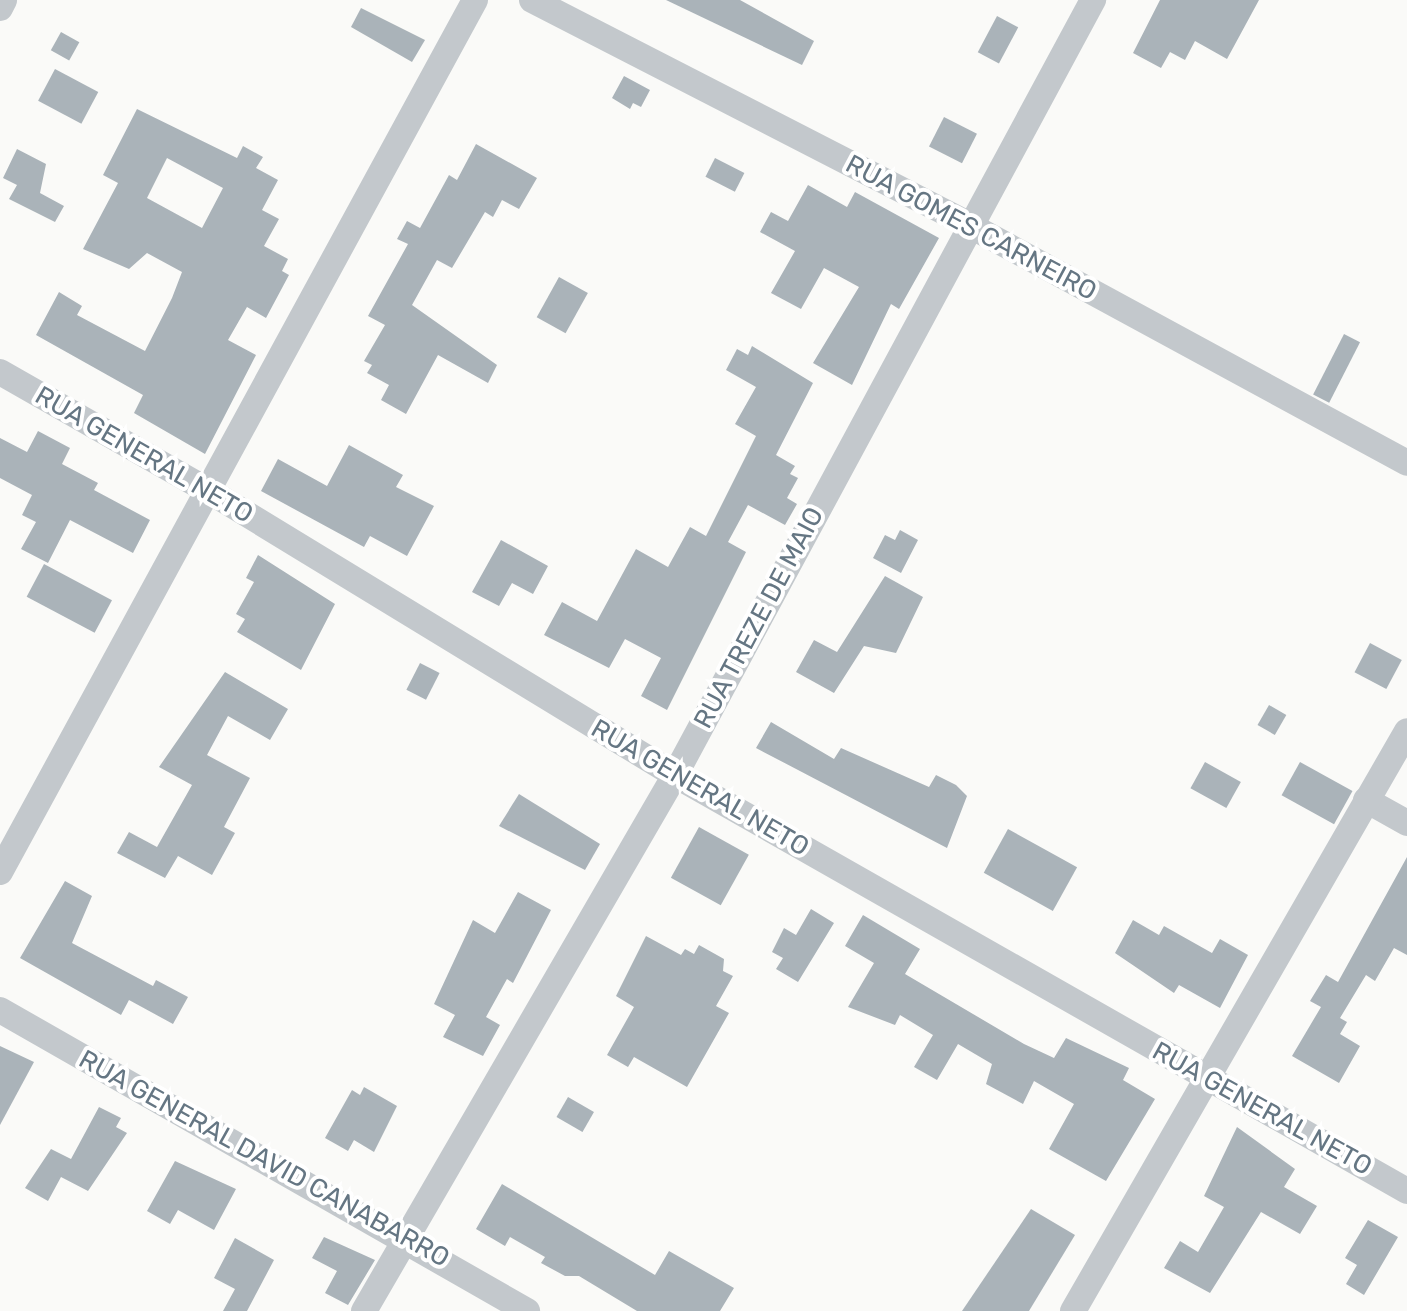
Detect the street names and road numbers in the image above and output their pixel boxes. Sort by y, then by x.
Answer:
street label: RUA GOMES CARNEIRO [840,148,1102,308]
street label: RUA GENERAL NETO [29,380,259,530]
street label: RUA TREZE DE MAIO [687,502,831,734]
street label: RUA GENERAL NETO [585,713,815,863]
street label: RUA GENERAL NETO [1146,1035,1378,1183]
street label: RUA GENERAL DAVID CANABARRO [73,1044,455,1274]

